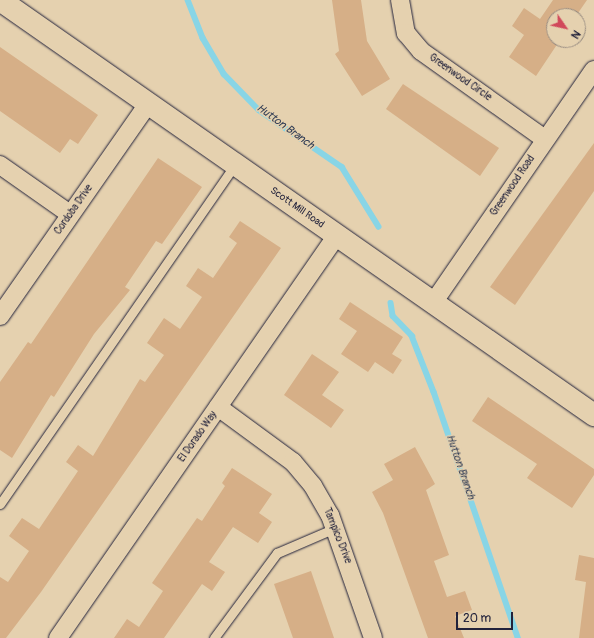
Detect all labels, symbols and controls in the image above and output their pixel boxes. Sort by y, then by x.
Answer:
north arrow [546,8,586,48]
text: N [568,28,583,41]
street label: Greenwood Circle [426,52,494,104]
water label: Hutton Branch [254,102,316,152]
street label: Greenwood Road [488,153,538,219]
street label: Cordoba Drive [52,183,96,237]
street label: Scott Mill Road [268,185,326,231]
street label: El Dorado Way [176,409,220,465]
water label: Hutton Branch [443,433,477,501]
street label: Tampico Drive [320,506,354,566]
scale bar [458,604,515,630]
text: 20 m [463,611,491,626]

